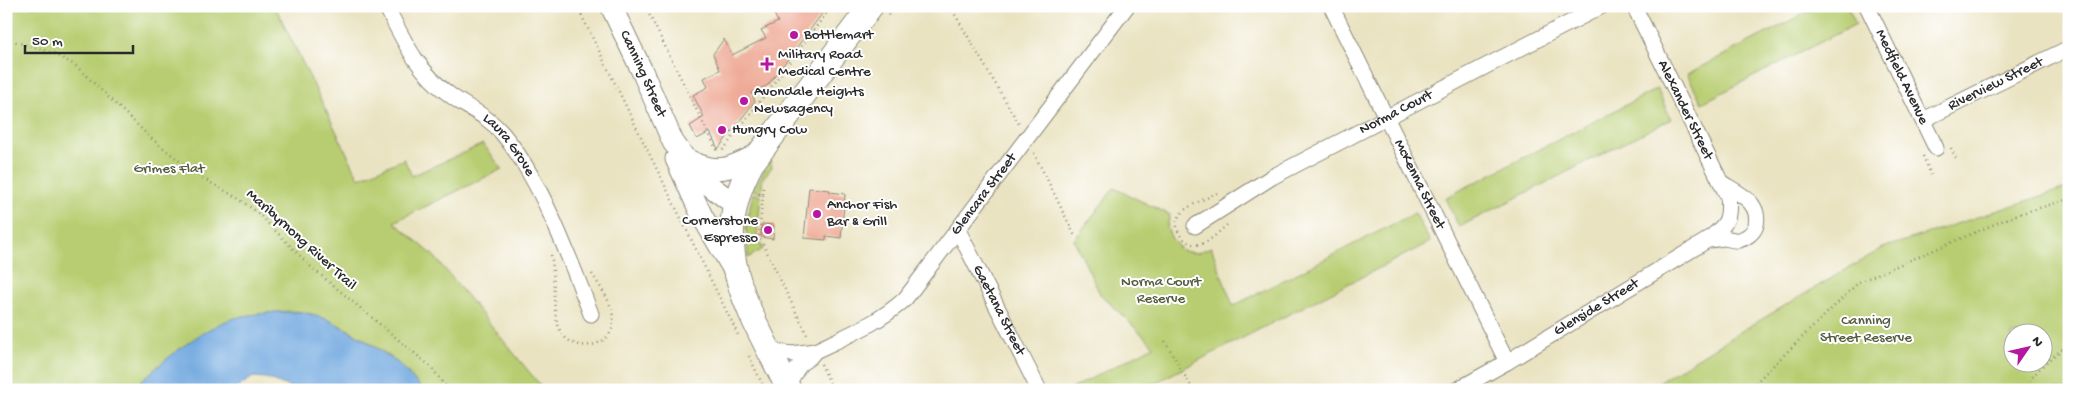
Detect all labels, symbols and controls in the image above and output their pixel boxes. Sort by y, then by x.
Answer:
scale bar [25,22,132,54]
place label: Bottlemart [803,26,875,44]
street label: Medfield Avenue [1871,27,1932,128]
street label: Canning Street [615,28,671,122]
marker: Bottlemart [788,29,800,41]
text: 50 m [32,33,63,51]
place label: Military Road Medical Centre [778,46,871,81]
street label: Riverview Street [1945,52,2048,115]
marker: Military Road Medical Centre [760,57,774,71]
street label: Alexander Street [1653,57,1718,164]
place label: Avondale Heights Newsagency [754,83,864,118]
street label: Norma Court [1356,85,1437,139]
marker: Avondale Heights Newsagency [738,95,750,107]
street label: Laura Grove [479,110,539,180]
place label: Hungry Cow [732,121,807,139]
marker: Hungry Cow [716,124,728,136]
street label: McKenna Street [1389,137,1450,234]
street label: Glencara Street [947,148,1022,239]
park label: Grimes Flat [134,160,206,178]
street label: Maribyrnong River Trail [242,186,360,294]
place label: Anchor Fish Bar & Grill [826,196,897,231]
marker: Anchor Fish Bar & Grill [811,208,823,220]
place label: Cornerstone Espresso [682,212,758,247]
marker: Cornerstone Espresso [762,224,774,236]
street label: Gaetana Street [968,262,1030,360]
park label: Norma Court Reserve [1121,273,1203,308]
street label: Glenside Street [1551,274,1644,340]
park label: Canning Street Reserve [1820,312,1912,347]
north arrow [2002,324,2052,374]
text: N [2027,334,2046,351]

